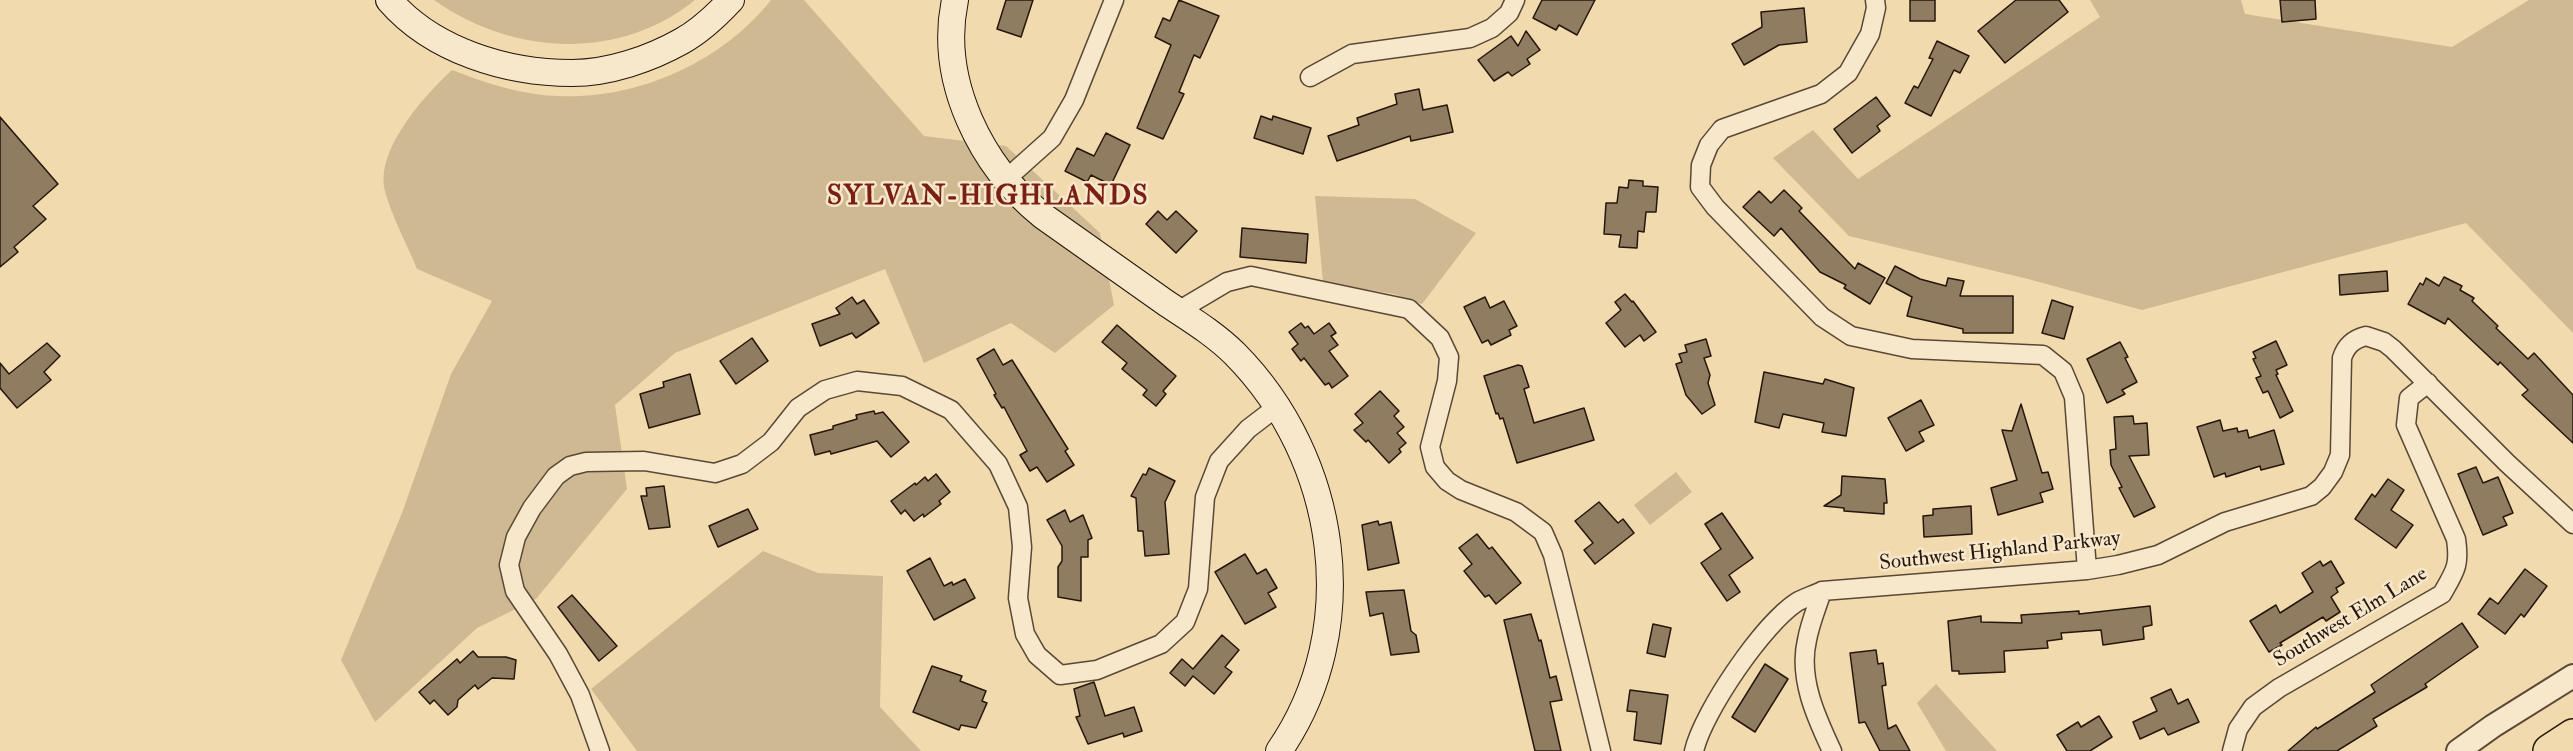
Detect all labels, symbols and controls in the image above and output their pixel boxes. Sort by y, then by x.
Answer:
district label: SYLVAN-HIGHLANDS [827,182,1149,214]
street label: Southwest Highland Parkway [1878,527,2122,577]
street label: Southwest Elm Lane [2270,562,2432,674]

